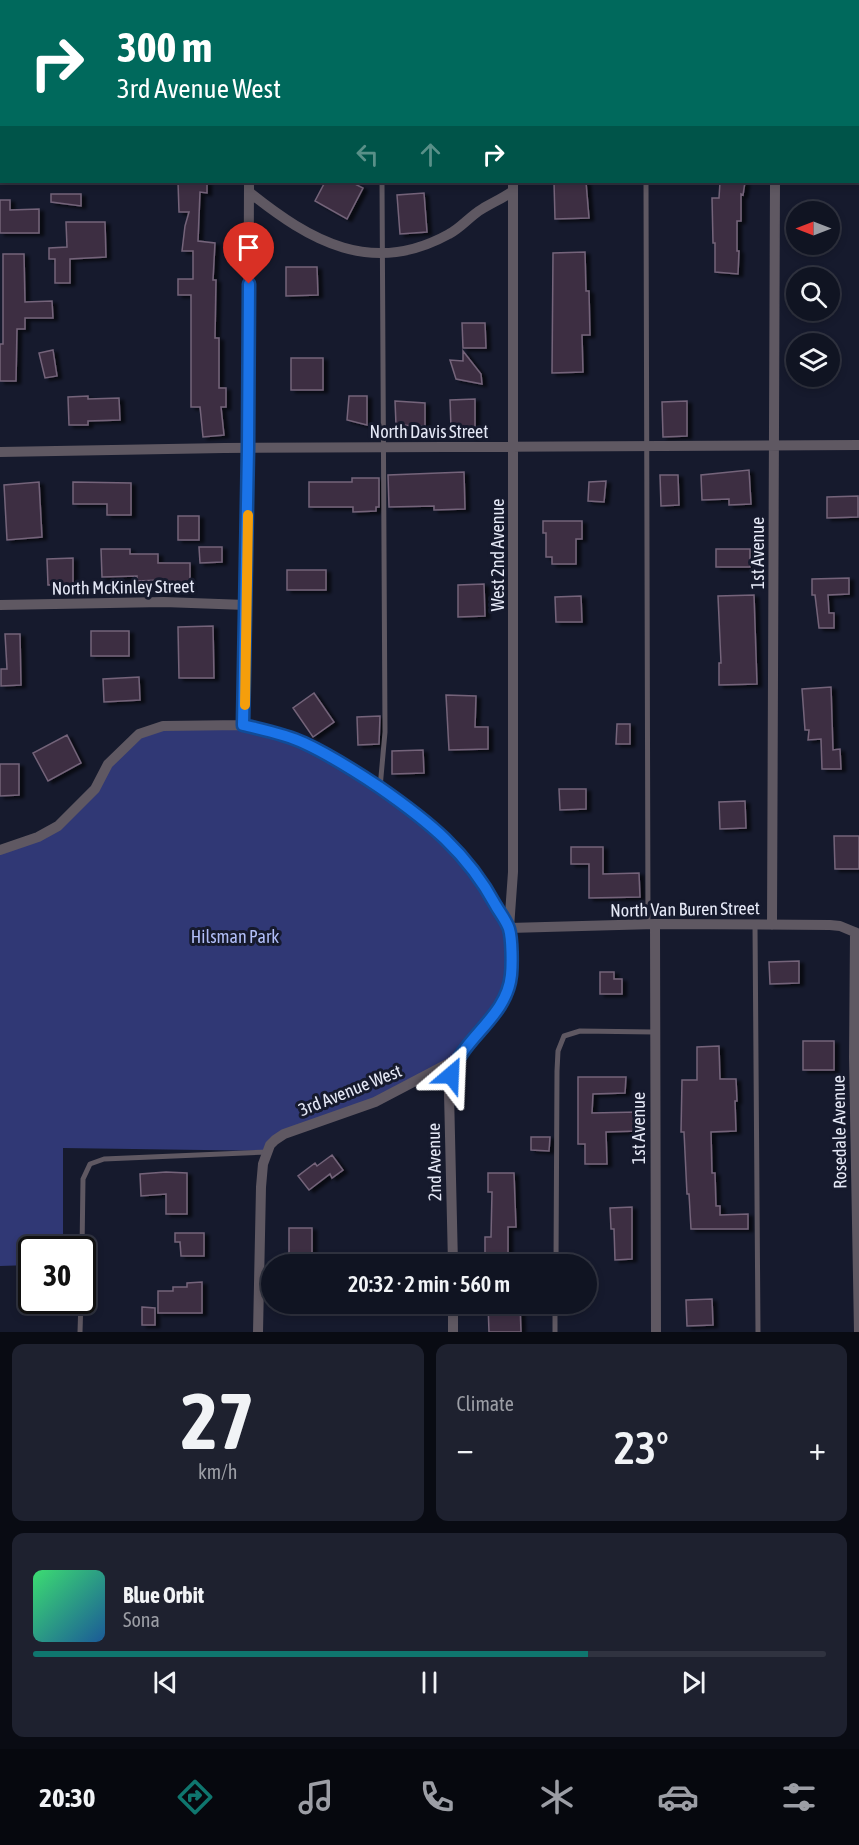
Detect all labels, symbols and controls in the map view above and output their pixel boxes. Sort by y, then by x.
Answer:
text: 300 m [117,23,212,71]
icon: right [18,24,96,102]
text: 3rd Avenue West [117,73,281,104]
icon: left [351,138,384,171]
icon: ahead [414,138,447,171]
icon: right [477,138,510,171]
north arrow [786,201,840,255]
map controls [786,201,840,387]
pin [223,222,274,284]
icon: arrive [232,231,265,264]
button: search [786,267,840,321]
button: layers [786,333,840,387]
street label: North Davis Street [370,421,488,442]
street label: West 2nd Avenue [487,499,508,611]
street label: 1st Avenue [747,517,768,589]
street label: North McKinley Street [51,575,195,599]
street label: North Van Buren Street [610,897,760,921]
park label: Hilsman Park [191,926,279,947]
position arrow [419,1043,483,1107]
street label: 3rd Avenue West [295,1060,405,1120]
street label: Rosedale Avenue [828,1075,850,1189]
street label: 1st Avenue [628,1092,649,1164]
street label: 2nd Avenue [423,1123,445,1201]
speed limit sign: 30 [18,1236,96,1314]
text: 20:32 · 2 min · 560 m [348,1271,510,1297]
text: 27 [181,1376,254,1466]
text: Climate [457,1392,514,1415]
text: 23° [614,1422,669,1474]
text: − [457,1429,474,1467]
text: + [809,1429,826,1467]
text: km/h [198,1460,238,1483]
text: Blue Orbit [123,1582,204,1608]
text: Sona [123,1608,160,1631]
icon: previous [149,1666,182,1699]
icon: pause [413,1666,446,1699]
icon: next [677,1666,710,1699]
icon: directions [174,1776,216,1818]
icon: music [295,1776,337,1818]
icon: phone [416,1776,458,1818]
icon: climate [536,1776,578,1818]
icon: car [657,1776,699,1818]
icon: filters [778,1776,820,1818]
text: 20:30 [39,1782,95,1813]

